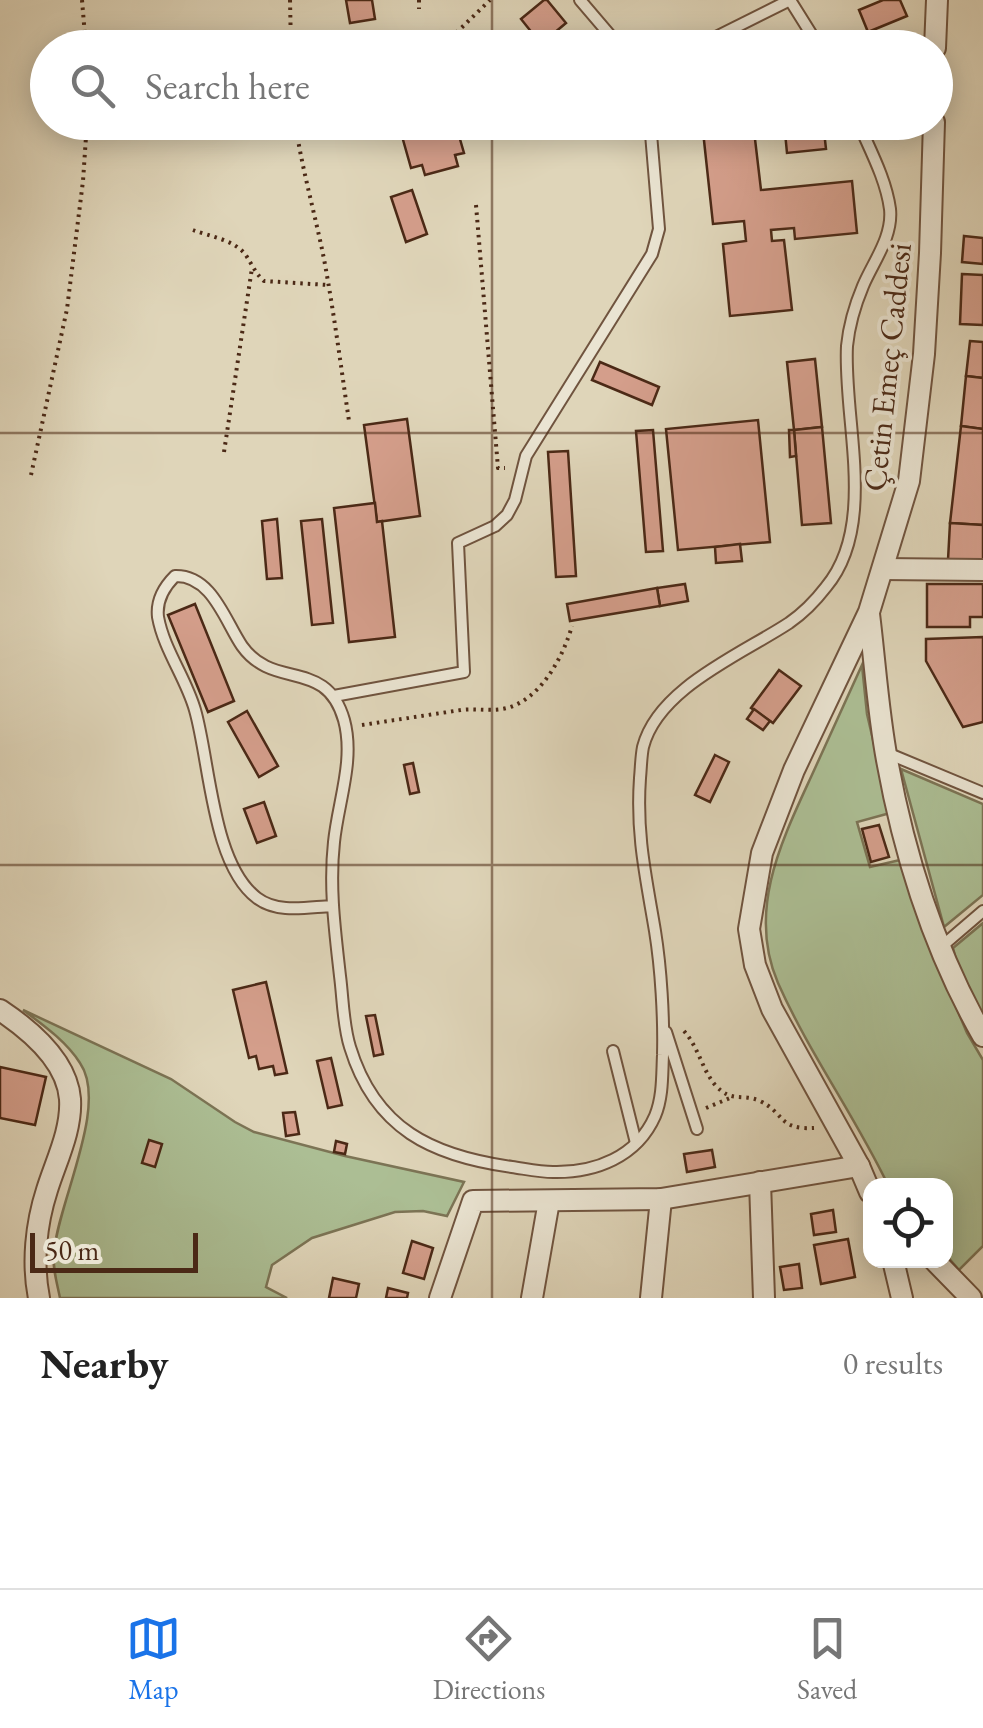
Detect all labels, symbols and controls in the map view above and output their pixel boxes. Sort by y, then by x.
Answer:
search box [30,30,953,140]
icon: search [65,58,120,113]
text: Search here [145,61,310,110]
street label: Çetin Emeç Caddesi [853,241,921,493]
map controls [863,1178,953,1268]
button: locate [863,1178,953,1268]
scale bar [30,1228,198,1272]
text: 50 m [45,1232,99,1268]
text: Nearby [40,1336,169,1391]
text: 0 results [843,1342,943,1384]
tab: Map [126,1611,181,1707]
tab: Directions [433,1611,545,1707]
tab: Saved [797,1611,857,1707]

